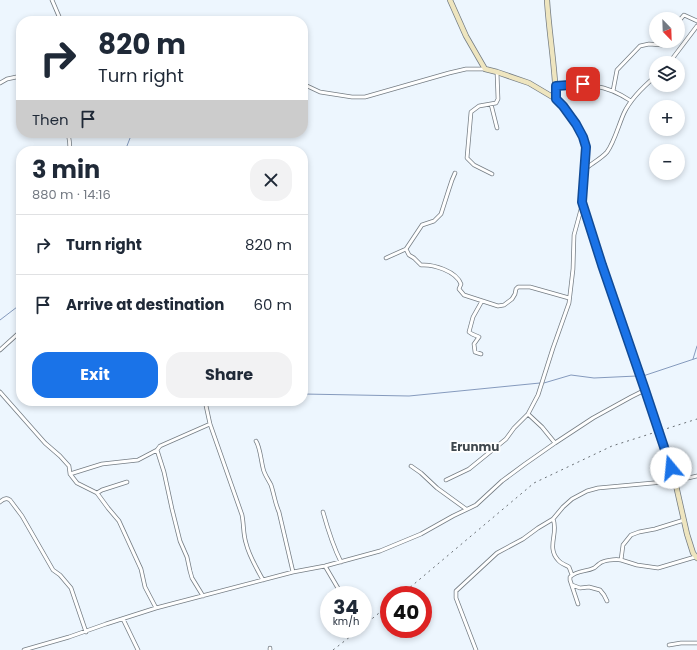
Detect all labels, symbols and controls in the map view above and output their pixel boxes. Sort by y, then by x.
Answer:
north arrow [649,12,685,48]
map controls [649,12,685,180]
text: 820 m [98,25,186,64]
icon: right [32,32,84,84]
button: layers [649,56,685,92]
text: Turn right [98,63,184,88]
pin [566,67,600,101]
icon: arrive [572,73,594,95]
button: + [649,100,685,136]
icon: arrive [77,108,99,130]
text: Then [32,109,69,130]
button: − [649,144,685,180]
text: 3 min [32,153,100,186]
button: close [250,159,292,201]
text: 880 m · 14:16 [32,185,111,204]
icon: right [32,234,54,256]
text: Turn right [66,234,142,255]
text: 820 m [245,234,292,255]
icon: arrive [32,294,54,316]
text: Arrive at destination [66,294,224,315]
text: 60 m [254,294,292,315]
button: Exit [32,352,158,398]
button: Share [166,352,292,398]
district label: Erunmu [451,438,499,455]
position arrow [650,447,692,489]
speed limit sign: 40 [380,586,432,638]
text: 34 [333,593,359,621]
text: km/h [333,614,359,629]

